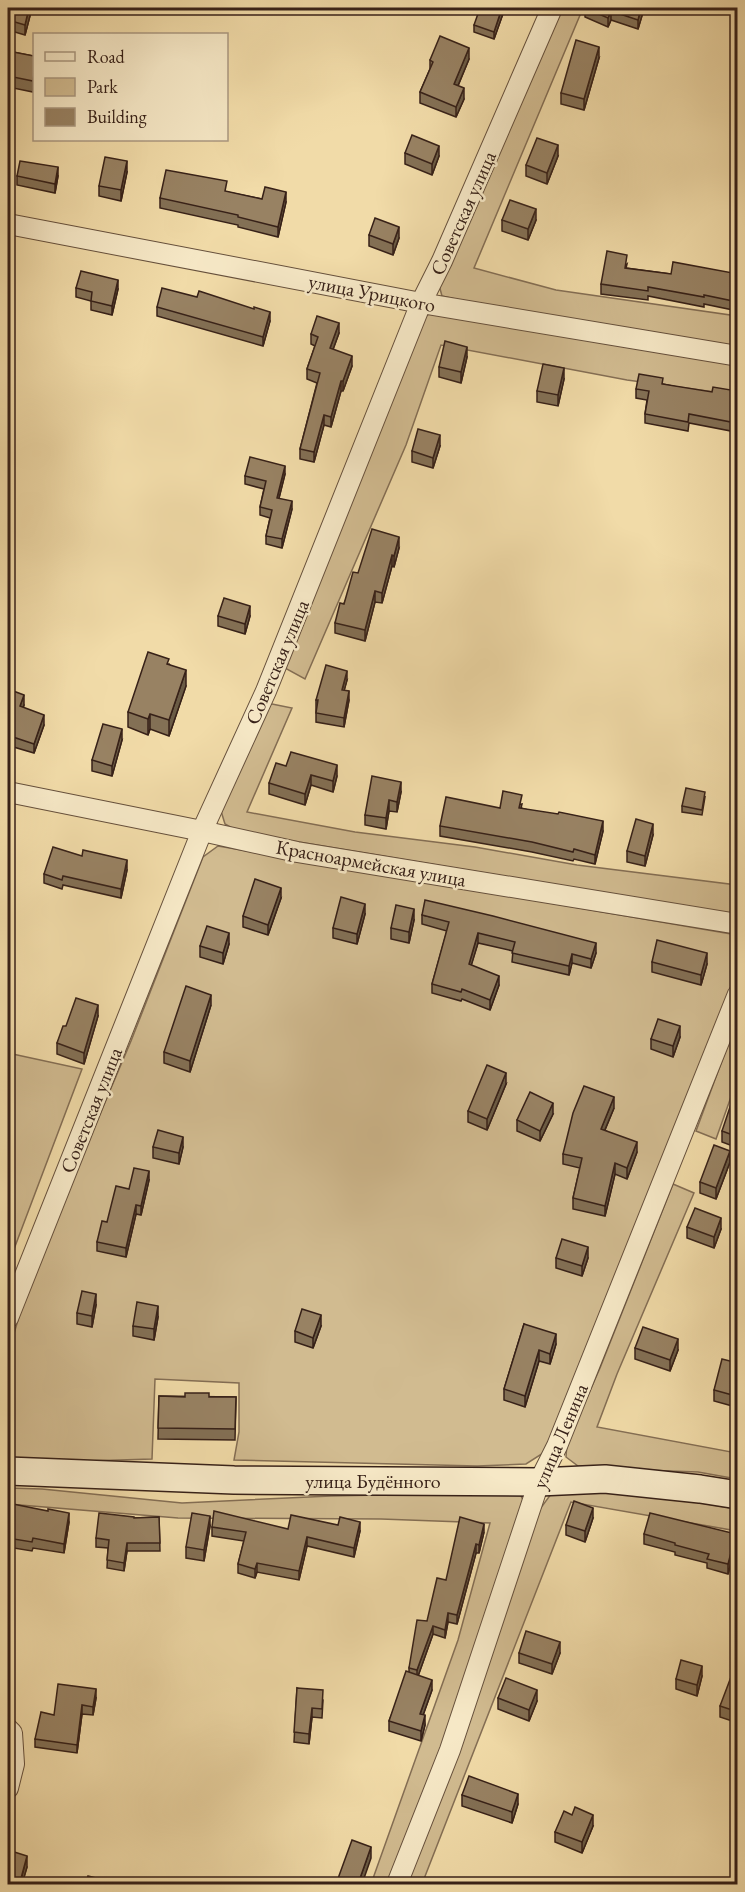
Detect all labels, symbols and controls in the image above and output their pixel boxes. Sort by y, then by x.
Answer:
legend [33,33,228,141]
text: Road [87,45,126,68]
text: Park [87,75,118,98]
text: Building [87,105,147,128]
street label: Советская улица [424,147,502,279]
street label: улица Урицкого [306,268,438,318]
street label: Советская улица [239,596,315,728]
street label: Красноармейская улица [274,833,468,893]
street label: Советская улица [54,1043,128,1177]
street label: улица Ленина [526,1379,594,1493]
street label: улица Будённого [305,1468,441,1494]

